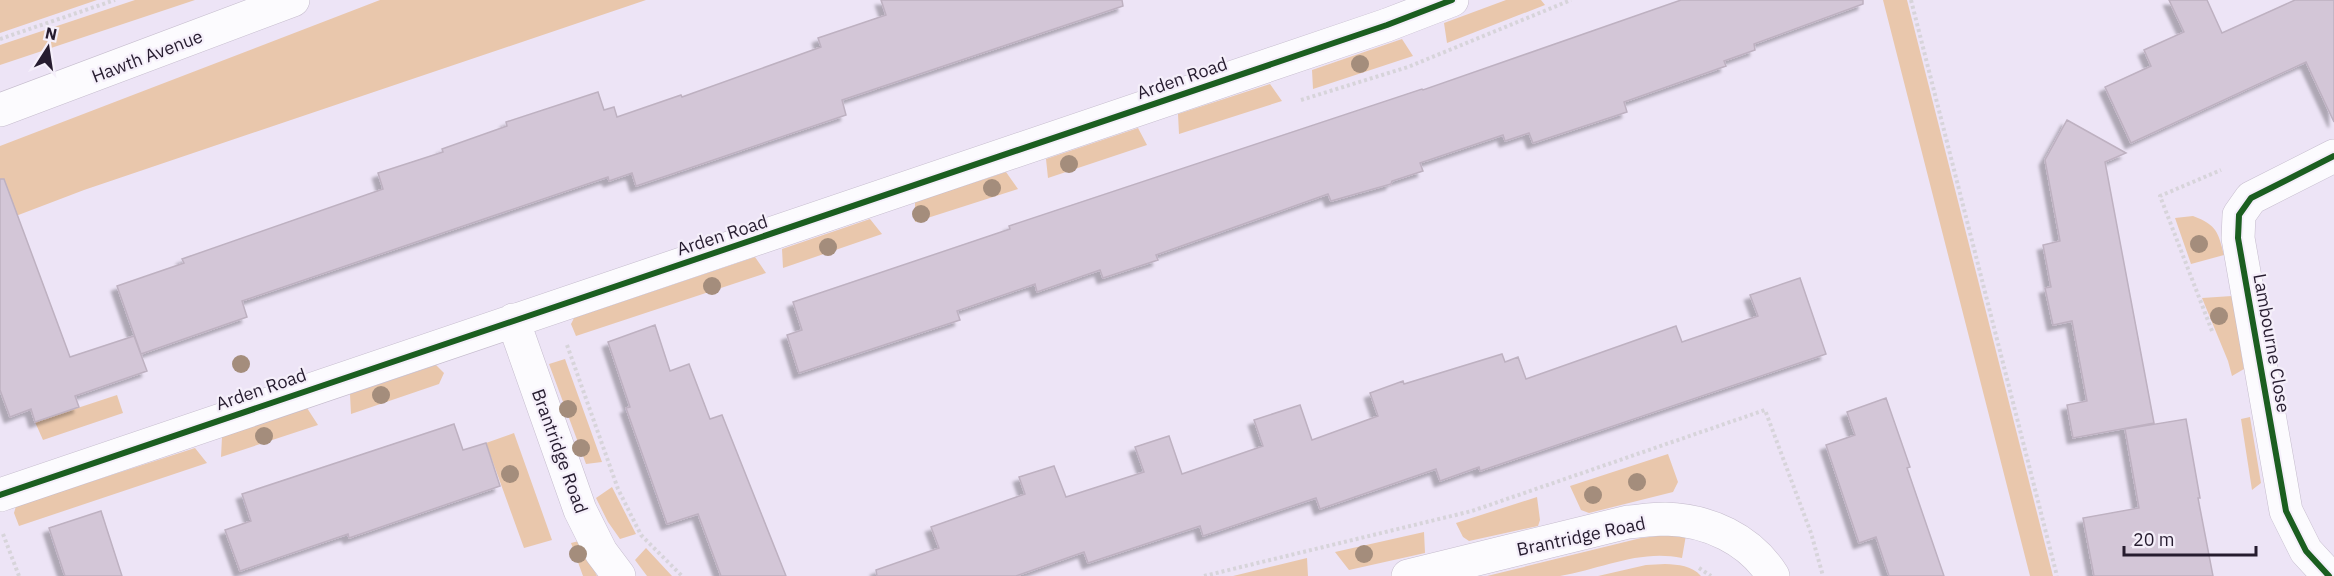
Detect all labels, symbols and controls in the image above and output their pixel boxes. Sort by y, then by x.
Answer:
north arrow [18,18,78,78]
text: N [43,22,59,44]
street label: Hawth Avenue [88,24,206,88]
street label: Arden Road [1134,52,1230,104]
street label: Arden Road [674,210,770,260]
street label: Lambourne Close [2248,272,2296,414]
street label: Arden Road [213,363,309,415]
street label: Brantridge Road [527,386,593,516]
street label: Brantridge Road [1515,511,1647,561]
scale bar [2124,519,2256,557]
text: 20 m [2133,528,2175,551]

